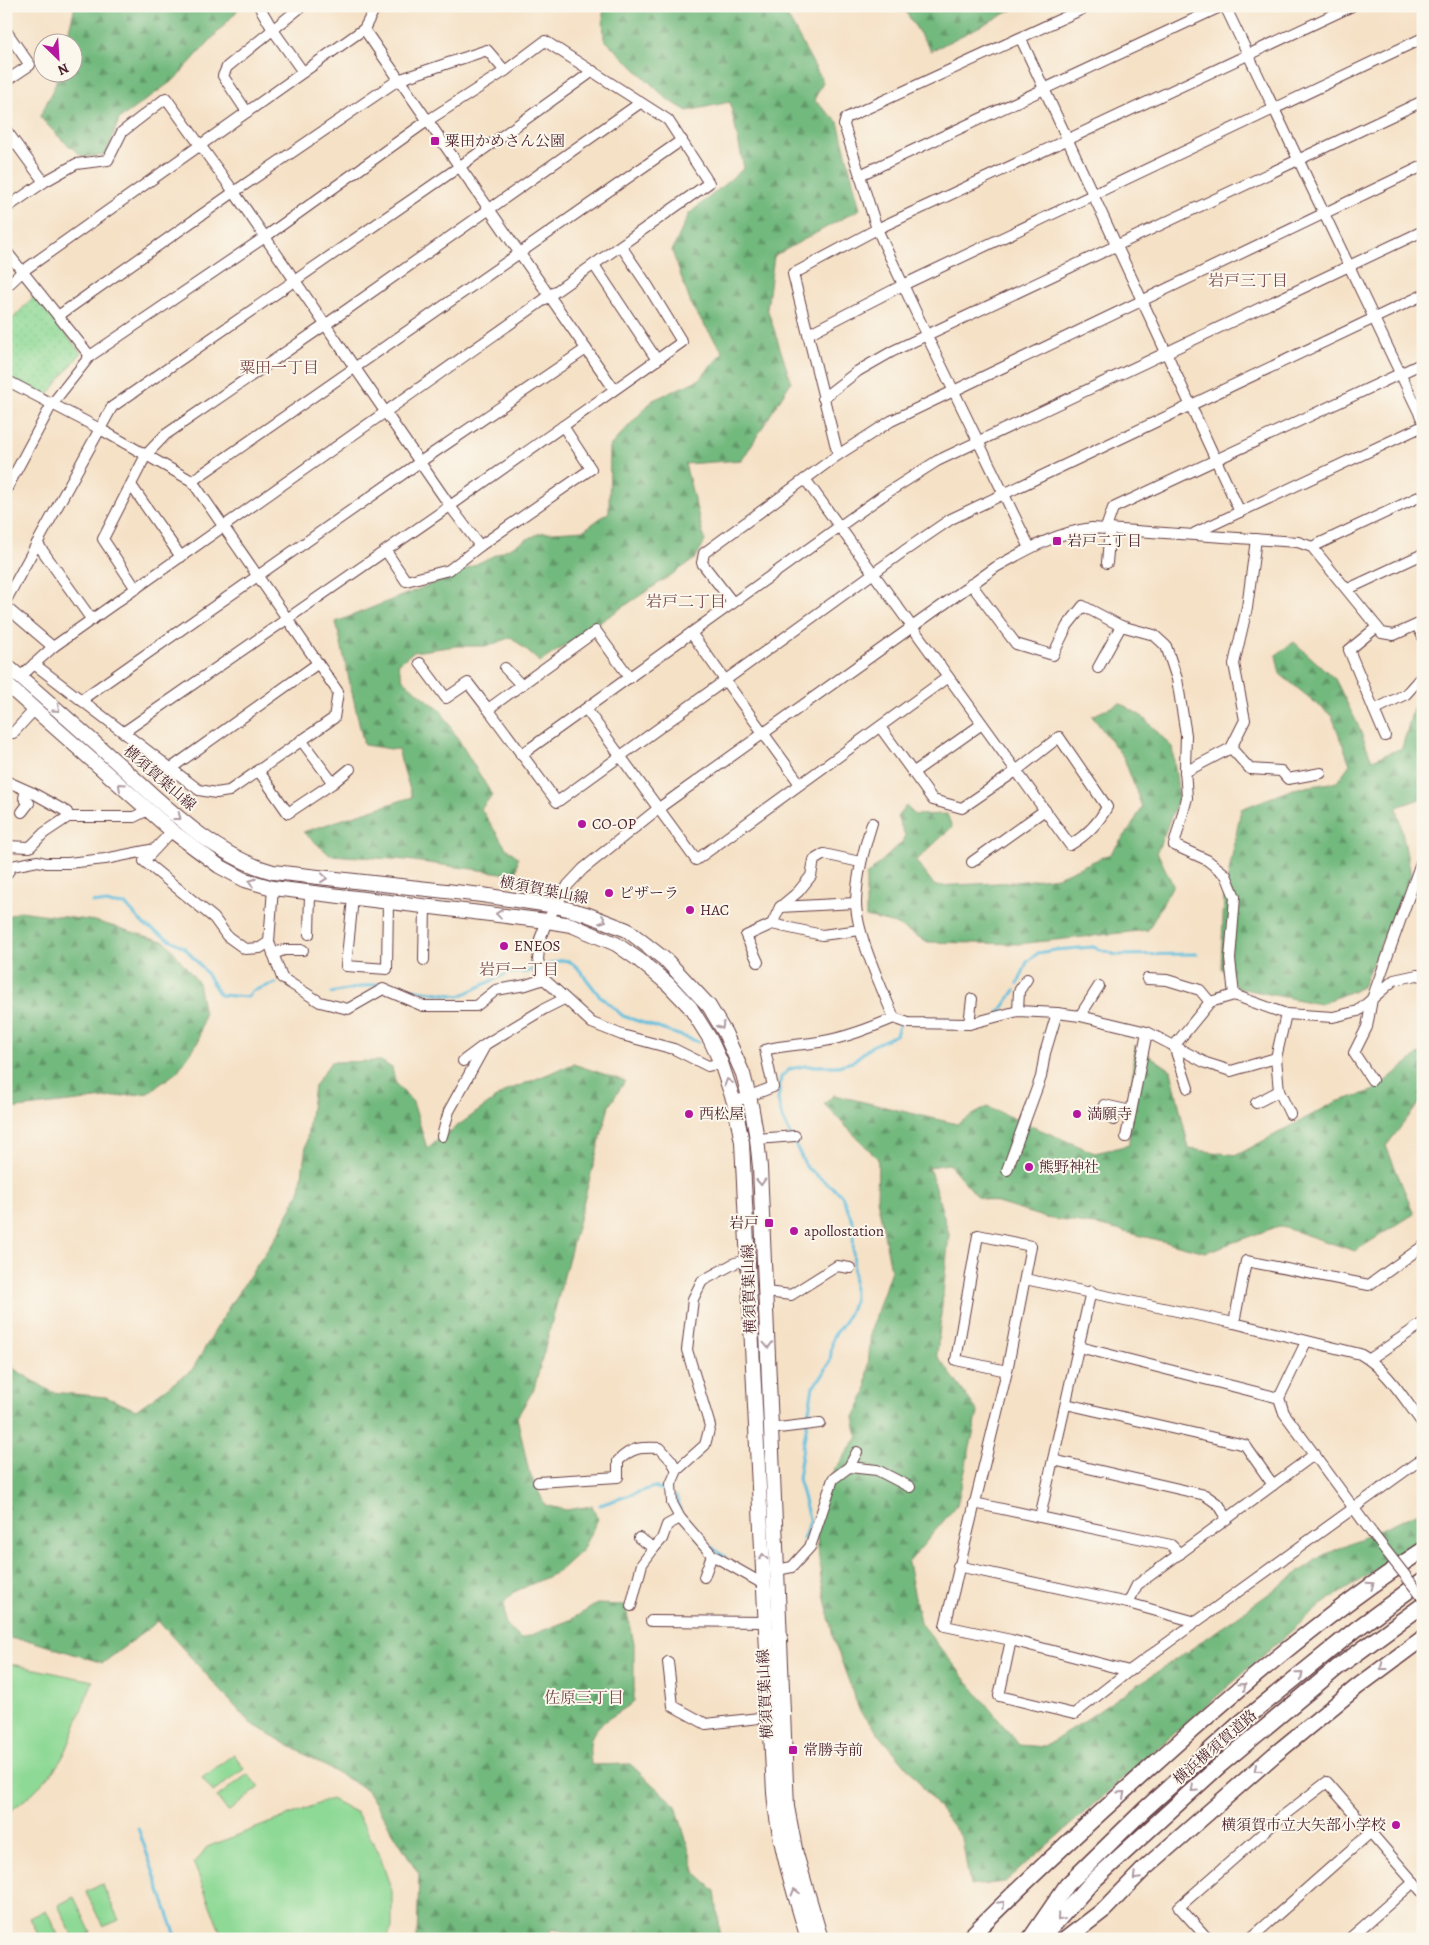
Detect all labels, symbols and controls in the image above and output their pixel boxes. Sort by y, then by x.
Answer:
north arrow [32,32,82,82]
text: N [55,59,72,80]
place label: 粟田かめさん公園 [445,131,565,151]
marker: 粟田かめさん公園 [429,135,441,147]
district label: 岩戸三丁目 [1208,270,1288,292]
district label: 粟田一丁目 [239,357,319,379]
place label: 岩戸二丁目 [1067,531,1142,551]
marker: 岩戸二丁目 [1051,535,1063,547]
district label: 岩戸二丁目 [646,591,726,613]
one-way arrow [51,704,60,713]
street label: 横須賀葉山線 [119,741,201,815]
one-way arrow [118,783,127,792]
one-way arrow [173,811,182,820]
place label: CO-OP [592,814,636,834]
marker: CO-OP [576,818,588,830]
one-way arrow [321,872,329,883]
street label: 横須賀葉山線 [498,872,590,908]
one-way arrow [248,878,256,888]
place label: ピザーラ [619,883,679,903]
marker: ピザーラ [603,887,615,899]
place label: HAC [700,900,729,920]
marker: HAC [684,904,696,916]
one-way arrow [495,909,503,920]
one-way arrow [598,914,607,924]
place label: ENEOS [514,936,561,956]
marker: ENEOS [498,940,510,952]
district label: 岩戸一丁目 [479,959,559,981]
one-way arrow [715,1021,725,1030]
one-way arrow [723,1078,733,1087]
place label: 西松屋 [699,1104,744,1124]
place label: 満願寺 [1087,1104,1132,1124]
marker: 西松屋 [683,1108,695,1120]
marker: 満願寺 [1071,1108,1083,1120]
place label: 熊野神社 [1039,1157,1099,1177]
marker: 熊野神社 [1023,1161,1035,1173]
one-way arrow [755,1179,766,1187]
place label: 岩戸 [729,1213,759,1233]
marker: 岩戸 [763,1217,775,1229]
place label: apollostation [804,1221,884,1241]
marker: apollostation [788,1225,800,1237]
street label: 横須賀葉山線 [737,1244,761,1334]
one-way arrow [762,1341,773,1349]
one-way arrow [758,1553,769,1561]
one-way arrow [1365,1582,1374,1591]
street label: 横須賀葉山線 [753,1649,777,1739]
one-way arrow [1379,1661,1389,1670]
one-way arrow [1294,1672,1303,1680]
one-way arrow [1238,1683,1247,1692]
district label: 佐原三丁目 [544,1687,624,1709]
street label: 横浜横須賀道路 [1169,1705,1261,1789]
place label: 常勝寺前 [803,1740,863,1760]
marker: 常勝寺前 [787,1744,799,1756]
one-way arrow [1254,1764,1263,1773]
one-way arrow [1191,1783,1200,1792]
one-way arrow [1116,1790,1125,1799]
place label: 横須賀市立大矢部小学校 [1221,1815,1386,1835]
marker: 横須賀市立大矢部小学校 [1390,1819,1402,1831]
one-way arrow [1133,1872,1142,1881]
one-way arrow [790,1888,800,1897]
one-way arrow [997,1901,1006,1910]
one-way arrow [1056,1913,1065,1922]

